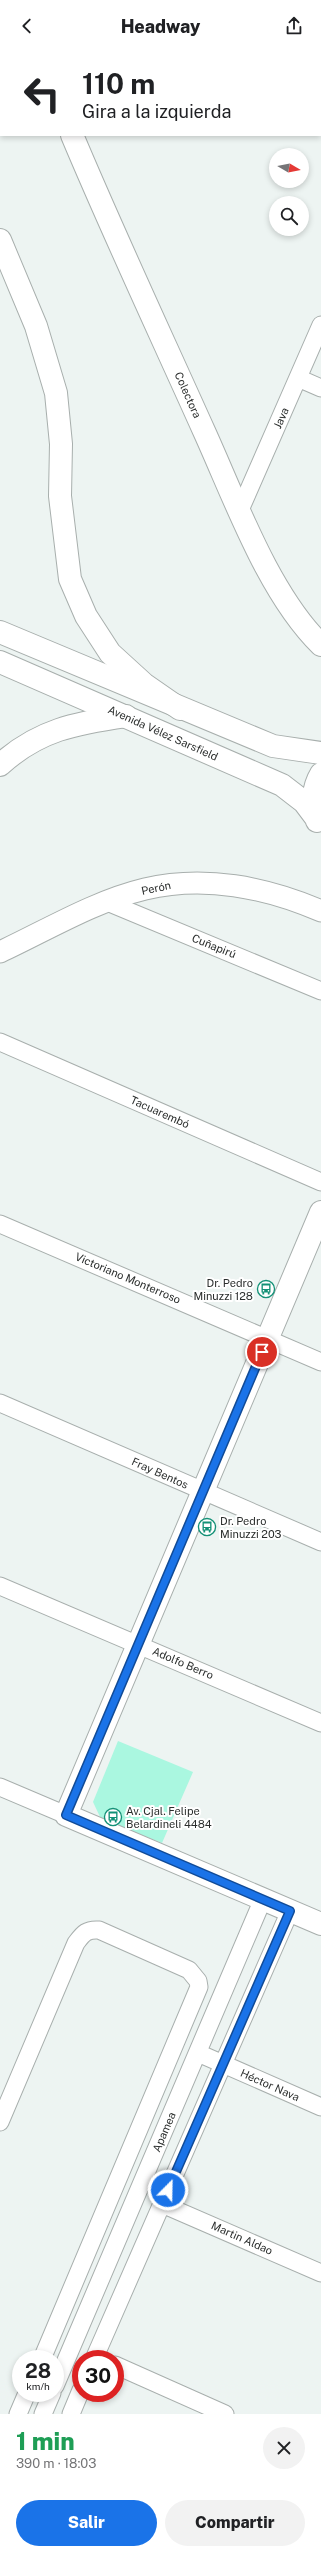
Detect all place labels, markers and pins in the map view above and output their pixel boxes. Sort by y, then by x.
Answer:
place label: Dr. Pedro Minuzzi 128 [193,1277,253,1302]
bus stop icon: Dr. Pedro Minuzzi 128 [256,1279,276,1299]
pin [245,1335,279,1369]
place label: Dr. Pedro Minuzzi 203 [220,1515,282,1540]
bus stop icon: Dr. Pedro Minuzzi 203 [197,1517,217,1537]
place label: Av. Cjal. Felipe Belardineli 4484 [126,1805,212,1830]
bus stop icon: Av. Cjal. Felipe Belardineli 4484 [103,1807,123,1827]

